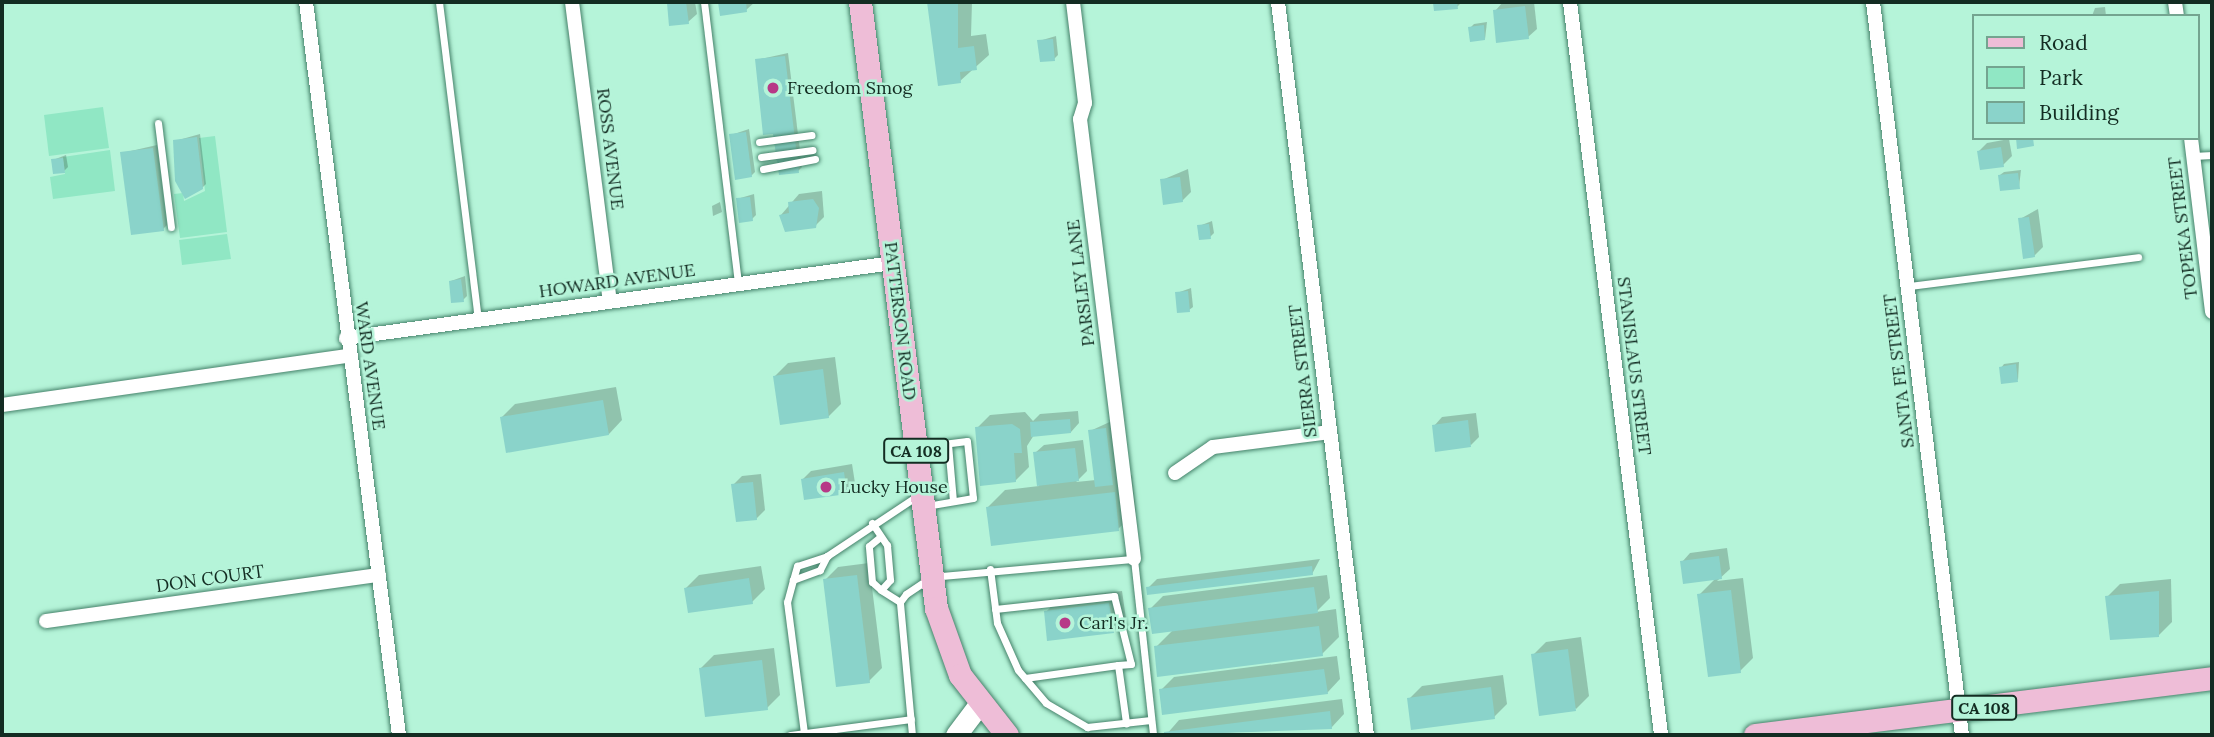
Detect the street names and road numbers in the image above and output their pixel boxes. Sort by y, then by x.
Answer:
street label: ROSS AVENUE [592,87,628,211]
street label: TOPEKA STREET [2164,156,2202,300]
street label: PARSLEY LANE [1062,218,1100,348]
street label: PATTERSON ROAD [880,241,920,401]
street label: HOWARD AVENUE [537,259,697,303]
street label: STANISLAUS STREET [1612,276,1656,456]
street label: SANTA FE STREET [1879,293,1919,449]
street label: WARD AVENUE [350,300,390,432]
street label: SIERRA STREET [1284,303,1322,439]
road number: CA 108 [883,438,949,464]
street label: DON COURT [154,561,266,597]
road number: CA 108 [1951,695,2017,720]

